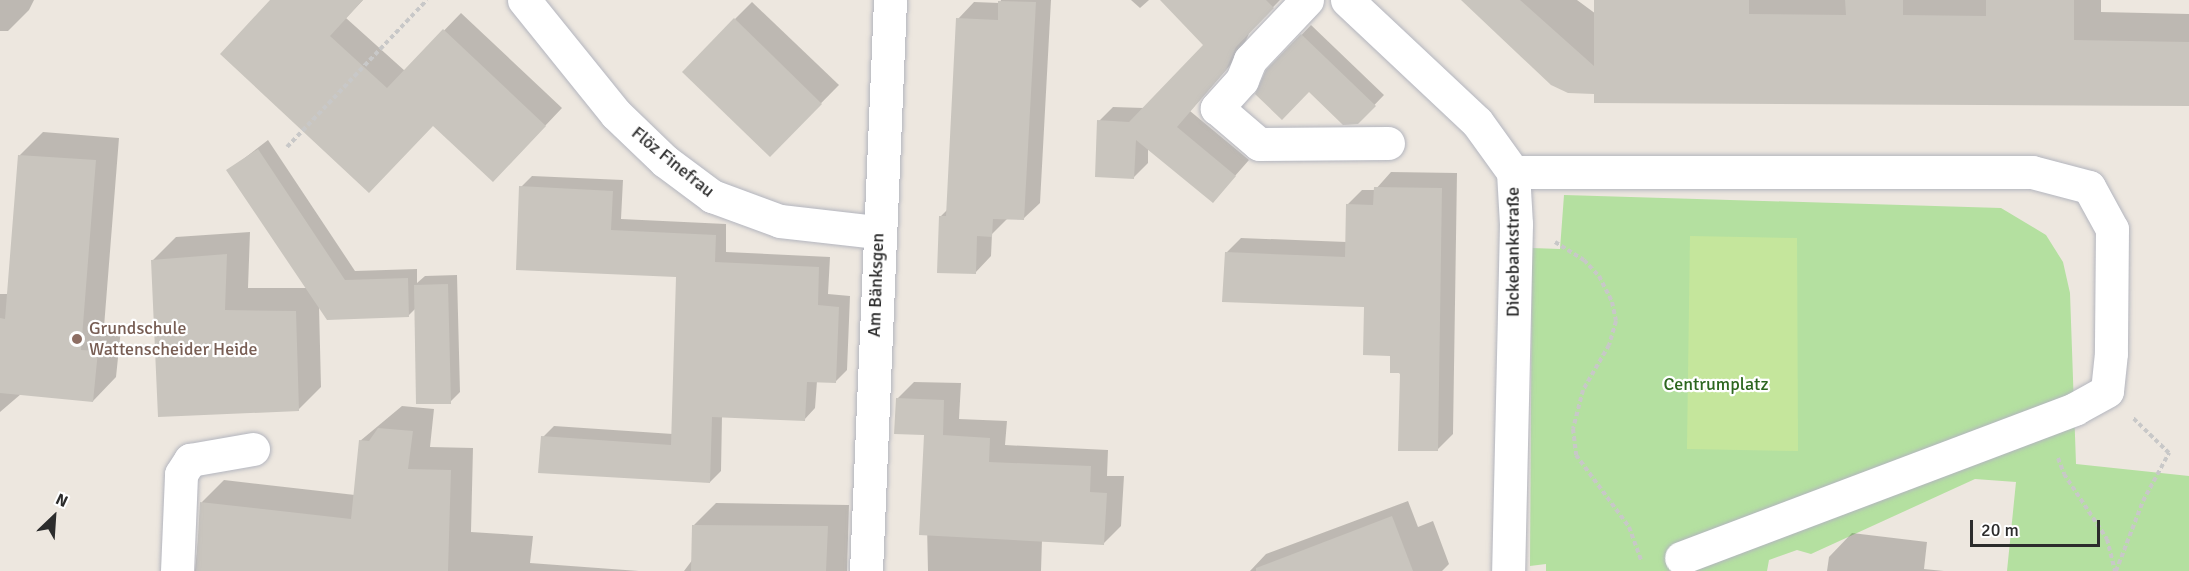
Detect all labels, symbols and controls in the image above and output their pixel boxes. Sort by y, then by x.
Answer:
street label: Flöz Finefrau [627,122,719,202]
street label: Dickebankstraße [1502,187,1524,317]
street label: Am Bänksgen [863,232,889,338]
place label: Grundschule Wattenscheider Heide [89,318,258,360]
marker: Grundschule Wattenscheider Heide [70,332,84,346]
park label: Centrumplatz [1663,373,1769,395]
north arrow [24,487,84,547]
text: N [52,489,71,512]
scale bar [1973,508,2104,546]
text: 20 m [1981,519,2019,541]

